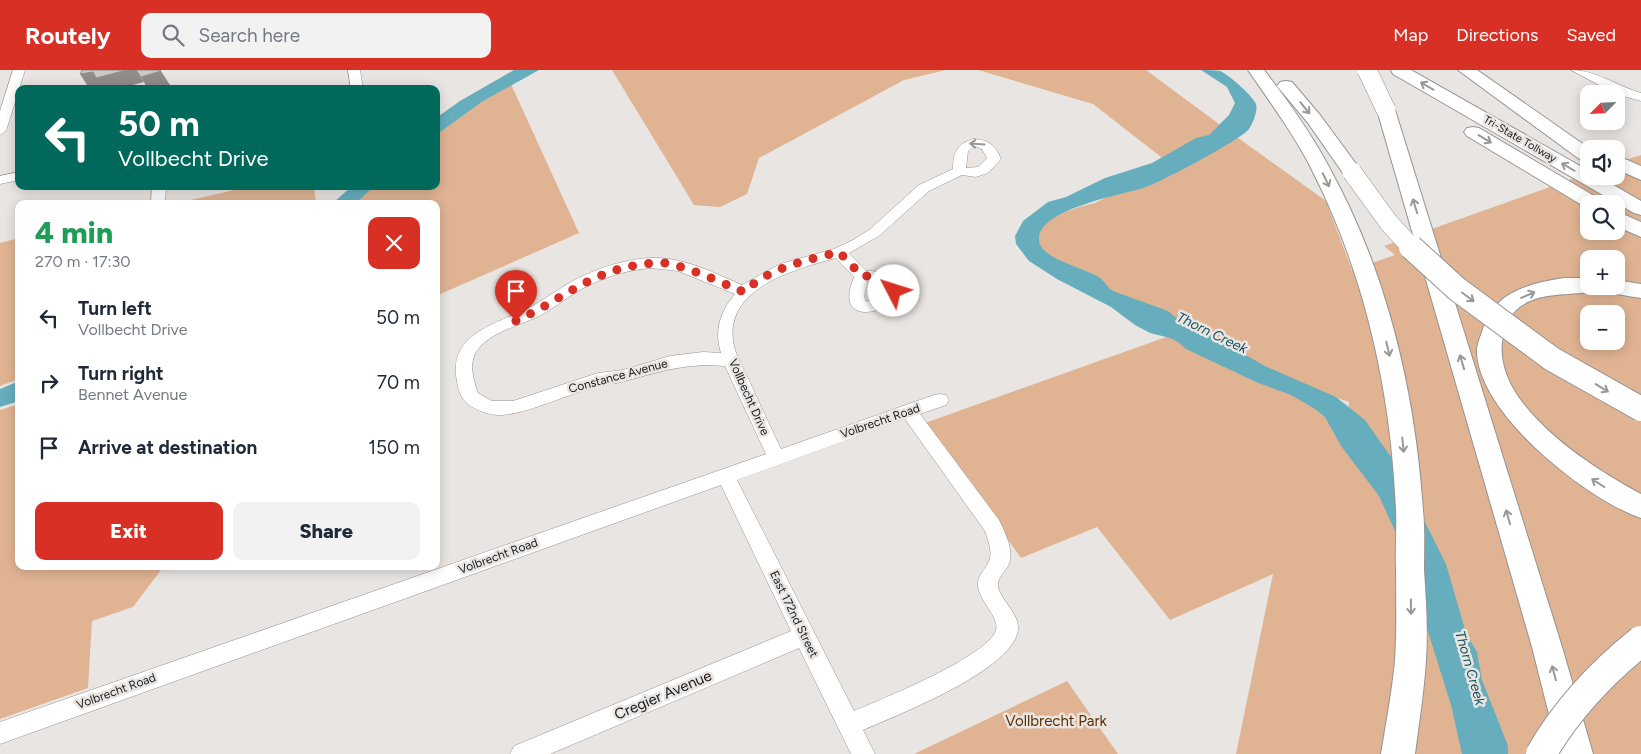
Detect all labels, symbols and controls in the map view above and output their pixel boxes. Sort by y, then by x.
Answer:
search box [141,13,491,58]
text: Routely [25,21,111,50]
icon: search [159,21,187,49]
text: Search here [199,24,300,47]
text: Map [1393,24,1428,46]
text: Directions [1456,24,1538,46]
text: Saved [1566,24,1616,46]
one-way arrow [1421,81,1435,91]
north arrow [1580,85,1625,130]
map controls [1580,85,1625,350]
one-way arrow [1299,101,1310,114]
text: 50 m [118,103,200,145]
icon: left [35,105,100,170]
street label: Tri-State Tollway [1481,113,1559,165]
one-way arrow [1477,135,1491,145]
one-way arrow [969,140,985,149]
button: sound [1580,140,1625,185]
text: Vollbecht Drive [118,145,269,172]
one-way arrow [1562,162,1576,172]
one-way arrow [1321,172,1331,187]
button: search [1580,195,1625,240]
one-way arrow [1409,198,1419,214]
text: 4 min [35,214,113,251]
button: close [368,217,420,269]
button: + [1580,250,1625,295]
text: 270 m · 17:30 [35,252,131,271]
position arrow [867,264,919,316]
pin [495,270,537,321]
icon: arrive [502,277,530,305]
one-way arrow [1520,289,1535,299]
one-way arrow [1461,292,1475,302]
text: Turn left [78,297,152,320]
icon: left [35,304,63,332]
button: − [1580,305,1625,350]
text: 50 m [376,306,420,329]
water label: Thorn Creek [1174,309,1251,358]
text: Vollbecht Drive [78,320,187,339]
one-way arrow [1384,341,1393,357]
one-way arrow [1457,354,1466,370]
street label: Constance Avenue [567,356,669,396]
street label: Vollbecht Drive [726,357,772,438]
text: Turn right [78,362,164,385]
icon: right [35,369,63,397]
text: 70 m [377,371,420,394]
one-way arrow [1594,384,1608,394]
text: Bennet Avenue [78,385,187,404]
street label: Volbrecht Road [838,401,922,441]
icon: arrive [35,434,63,462]
text: Arrive at destination [78,436,257,459]
text: 150 m [368,436,420,459]
one-way arrow [1398,437,1408,453]
one-way arrow [1592,478,1606,488]
button: Exit [35,502,223,560]
button: Share [233,502,420,560]
one-way arrow [1503,510,1513,526]
street label: Volbrecht Road [456,535,540,577]
street label: East 172nd Street [767,568,821,660]
one-way arrow [1406,598,1416,615]
water label: Thorn Creek [1451,629,1489,708]
street label: Cregier Avenue [612,666,714,724]
one-way arrow [1549,666,1558,682]
street label: Volbrecht Road [74,670,158,712]
park label: Vollbrecht Park [1005,712,1107,730]

